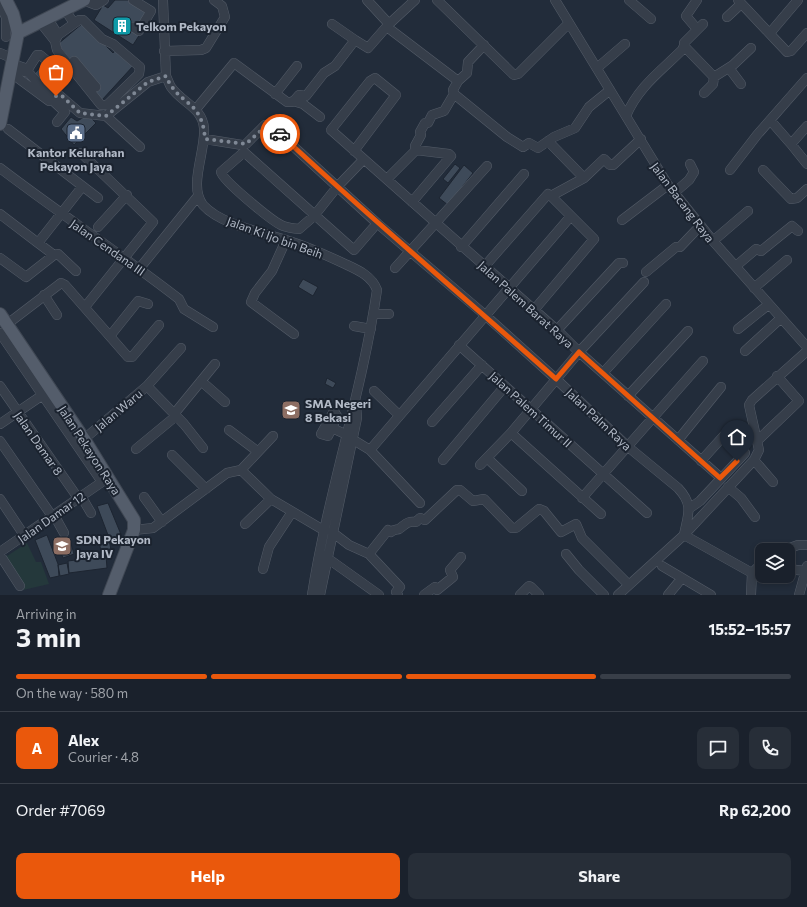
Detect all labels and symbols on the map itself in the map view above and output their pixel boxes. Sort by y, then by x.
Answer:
building icon: Telkom Pekayon [111,15,133,37]
place label: Telkom Pekayon [136,19,226,33]
pin [39,55,73,96]
courier [260,114,300,154]
public building icon: Kantor Kelurahan Pekayon Jaya [65,122,87,144]
place label: Kantor Kelurahan Pekayon Jaya [28,145,124,174]
street label: Jalan Bacang Raya [648,159,718,245]
street label: Jalan Ki Ijo bin Beih [225,213,325,262]
street label: Jalan Cendana III [67,216,148,279]
street label: Jalan Palem Barat Raya [475,258,576,351]
street label: Jalan Palem Timur II [486,368,575,450]
street label: Jalan Palm Raya [563,385,635,454]
street label: Jalan Waru [91,386,145,435]
place label: SMA Negeri 8 Bekasi [305,396,371,424]
school or university icon: SMA Negeri 8 Bekasi [280,399,302,421]
street label: Jalan Pekayon Raya [55,403,124,498]
street label: Jalan Damar 8 [11,408,66,478]
pin [720,420,754,461]
street label: Jalan Damar 12 [15,488,88,546]
place label: SDN Pekayon Jaya IV [76,532,151,561]
school or university icon: SDN Pekayon Jaya IV [51,535,73,557]

